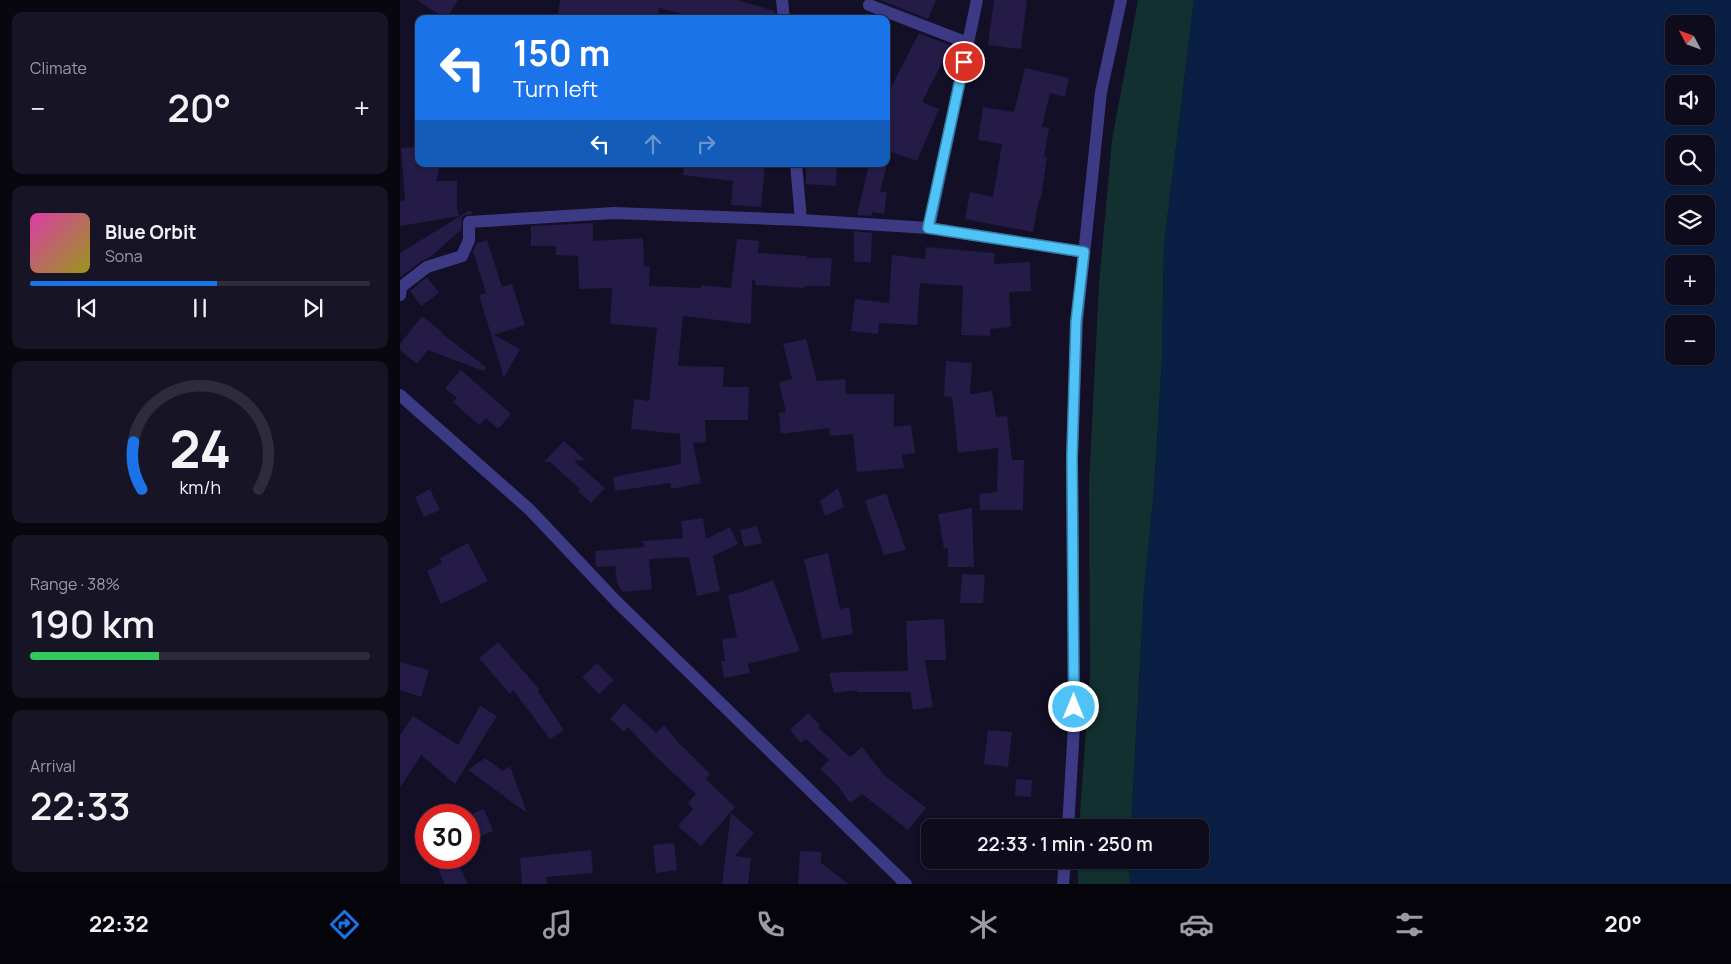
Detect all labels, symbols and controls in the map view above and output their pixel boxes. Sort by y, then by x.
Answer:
north arrow [1665,15,1715,65]
map controls [1665,15,1715,365]
text: 150 m [513,29,610,77]
icon: left [430,35,495,100]
pin [943,41,985,83]
icon: arrive [950,48,978,76]
text: Climate [30,57,87,79]
text: Turn left [513,74,598,104]
button: sound [1665,75,1715,125]
text: 20° [168,81,231,133]
text: − [30,89,45,127]
text: + [354,89,370,127]
icon: left [586,130,614,158]
icon: ahead [639,130,667,158]
icon: right [692,130,720,158]
button: search [1665,135,1715,185]
button: layers [1665,195,1715,245]
text: Blue Orbit [105,219,197,245]
text: Sona [105,245,143,267]
button: + [1665,255,1715,305]
icon: previous [73,294,101,322]
icon: pause [186,294,214,322]
icon: next [299,294,327,322]
button: − [1665,315,1715,365]
text: 24 [169,413,231,484]
text: km/h [179,475,221,499]
text: Range · 38% [30,573,120,595]
text: 190 km [30,597,155,649]
position arrow [1047,680,1099,732]
text: Arrival [30,755,76,777]
text: 22:33 [30,779,131,831]
speed limit sign: 30 [415,804,480,869]
text: 22:33 · 1 min · 250 m [977,831,1153,857]
icon: directions [327,907,362,942]
icon: music [540,907,575,942]
icon: phone [753,907,788,942]
icon: climate [966,907,1001,942]
icon: car [1179,907,1214,942]
icon: filters [1392,907,1427,942]
text: 22:32 [89,909,149,939]
text: 20° [1605,909,1642,939]

